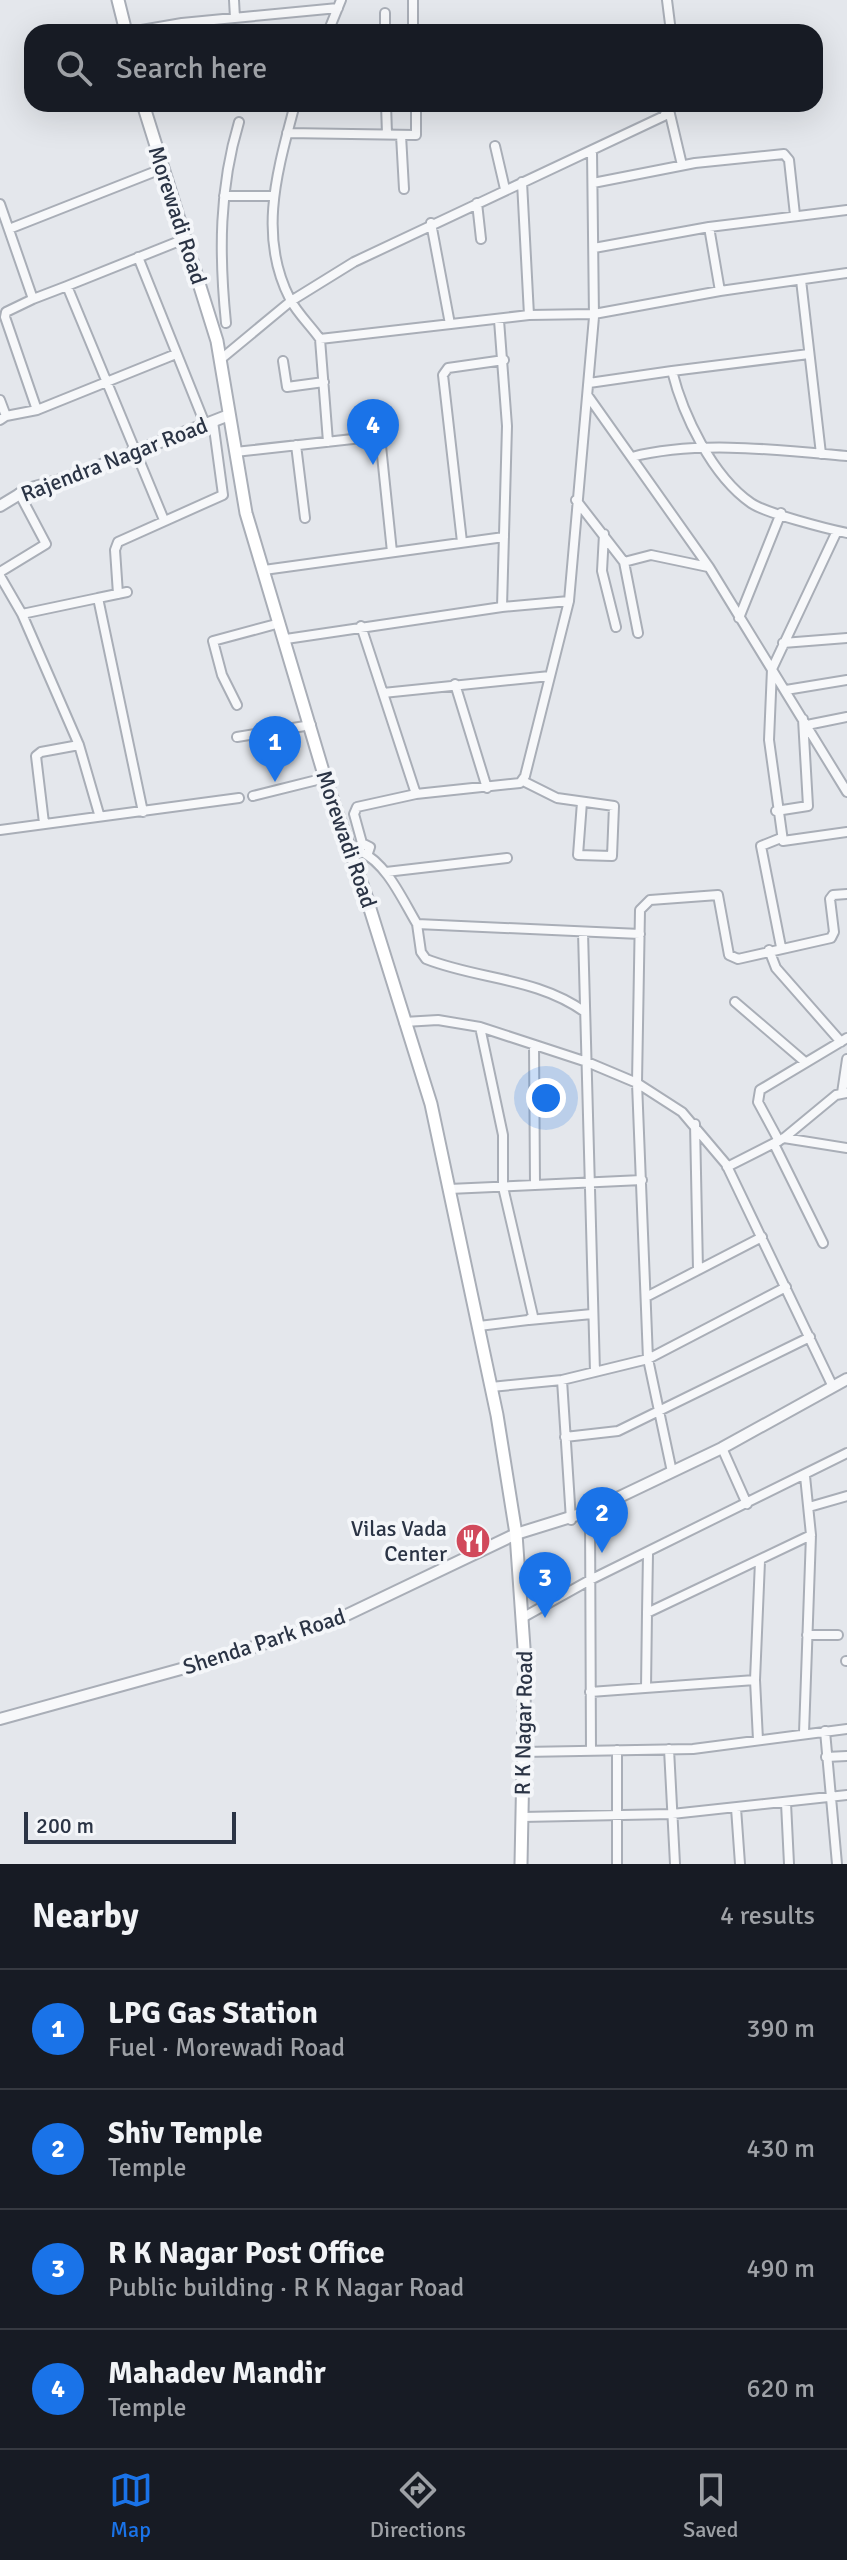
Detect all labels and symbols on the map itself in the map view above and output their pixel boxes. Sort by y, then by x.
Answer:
street label: Morewadi Road [142,143,213,288]
pin: 4 [347,399,399,465]
street label: Rajendra Nagar Road [17,411,211,508]
pin: 1 [249,716,301,782]
street label: Morewadi Road [310,767,383,912]
your location [526,1078,566,1118]
pin: 2 [576,1487,628,1553]
place label: Vilas Vada Center [351,1515,447,1567]
restaurant icon: Vilas Vada Center [454,1522,492,1560]
pin: 3 [519,1552,571,1618]
street label: Shenda Park Road [180,1603,349,1680]
street label: R K Nagar Road [509,1650,538,1796]
scale bar [24,1808,236,1844]

